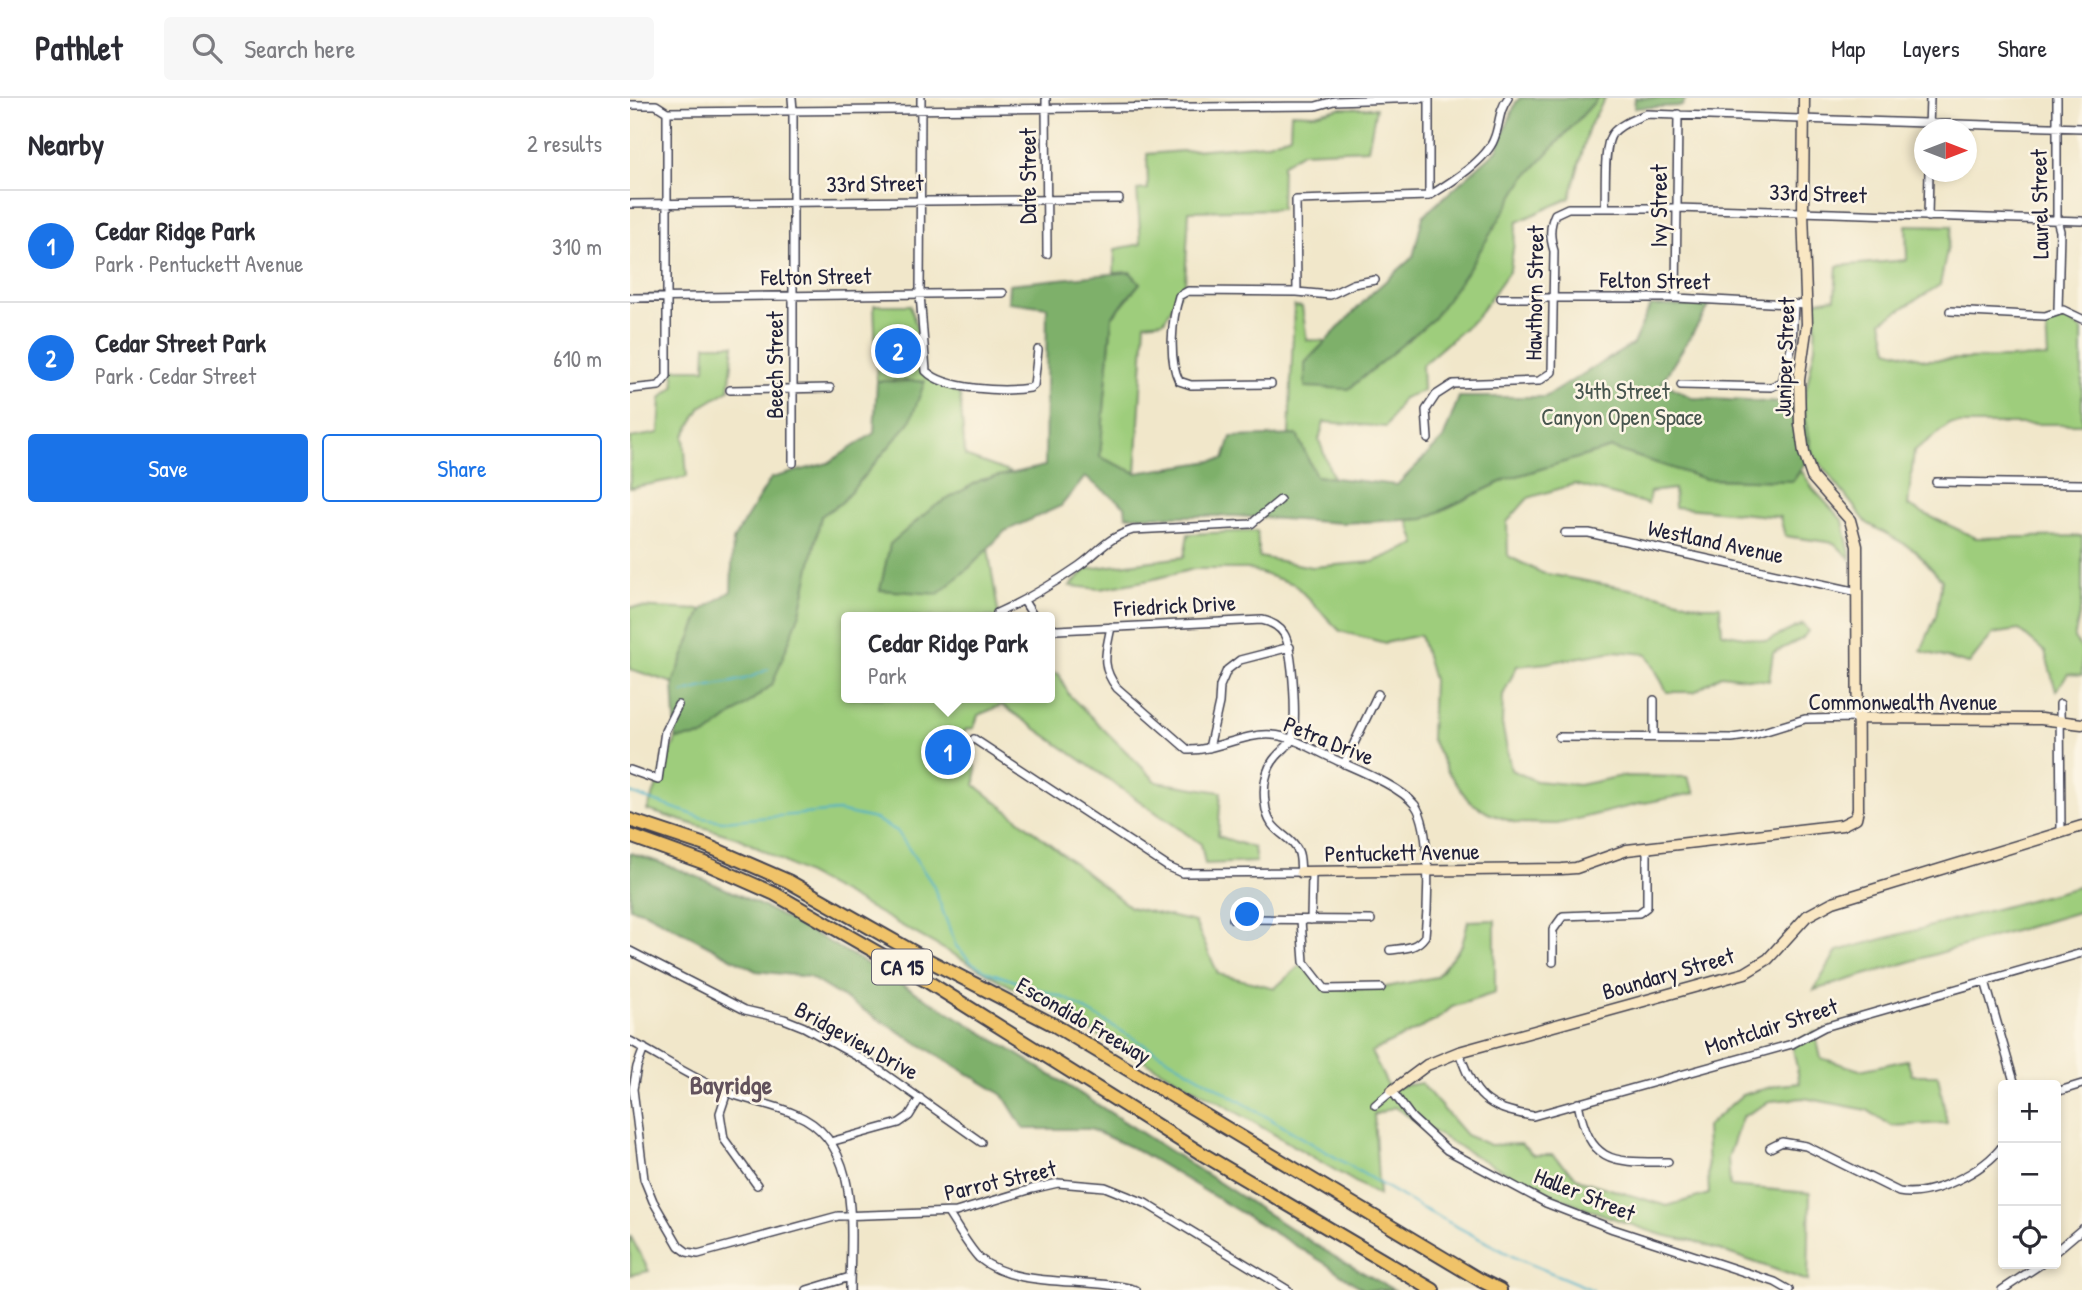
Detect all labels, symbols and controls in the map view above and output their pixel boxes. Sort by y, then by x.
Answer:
search box [164,17,654,80]
text: Pathlet [35,26,122,70]
icon: search [188,29,226,67]
text: Search here [244,31,355,66]
text: Map [1831,32,1865,64]
text: Layers [1903,32,1960,64]
text: Share [1998,32,2047,64]
north arrow [1914,119,1977,182]
text: Nearby [28,124,104,164]
street label: Date Street [1012,127,1043,224]
text: 2 results [527,128,602,159]
street label: Laurel Street [2023,148,2055,259]
street label: Ivy Street [1643,163,1674,248]
street label: 33rd Street [826,167,925,199]
street label: 33rd Street [1769,176,1868,210]
text: Cedar Ridge Park [95,213,255,248]
street label: Hawthorn Street [1517,224,1551,361]
text: 1 [47,231,55,262]
text: 310 m [552,231,602,262]
text: Park · Pentuckett Avenue [95,248,303,279]
street label: Felton Street [760,260,873,292]
street label: Felton Street [1599,264,1712,296]
street label: Juniper Street [1766,295,1802,417]
street label: Beech Street [759,310,790,419]
text: Cedar Street Park [95,325,266,360]
pin: 2 [875,325,921,377]
text: 2 [46,343,56,374]
text: 610 m [553,343,602,374]
text: Park · Cedar Street [95,360,256,391]
park label: 34th Street Canyon Open Space [1541,375,1703,432]
button: Save [28,434,308,502]
button: Share [322,434,602,502]
street label: Westland Avenue [1645,511,1787,571]
street label: Friedrick Drive [1112,586,1237,624]
popup [841,612,1055,703]
text: Cedar Ridge Park [868,625,1028,660]
text: Park [868,660,906,691]
street label: Commonwealth Avenue [1809,686,1997,717]
street label: Petra Drive [1279,708,1379,772]
pin: 1 [925,726,971,778]
street label: Pentuckett Avenue [1324,835,1480,869]
your location [1230,897,1264,931]
street label: Boundary Street [1598,939,1739,1007]
road number: CA 15 [872,950,932,984]
street label: Escondido Freeway [1011,969,1157,1071]
street label: Montclair Street [1701,990,1843,1062]
street label: Bridgeview Drive [790,993,924,1087]
district label: Bayridge [690,1067,773,1103]
map controls [1998,1080,2061,1269]
button: + [1998,1080,2061,1143]
button: − [1998,1143,2061,1206]
street label: Parrot Street [941,1152,1060,1208]
street label: Haller Street [1530,1160,1641,1229]
button: locate [1998,1206,2061,1269]

